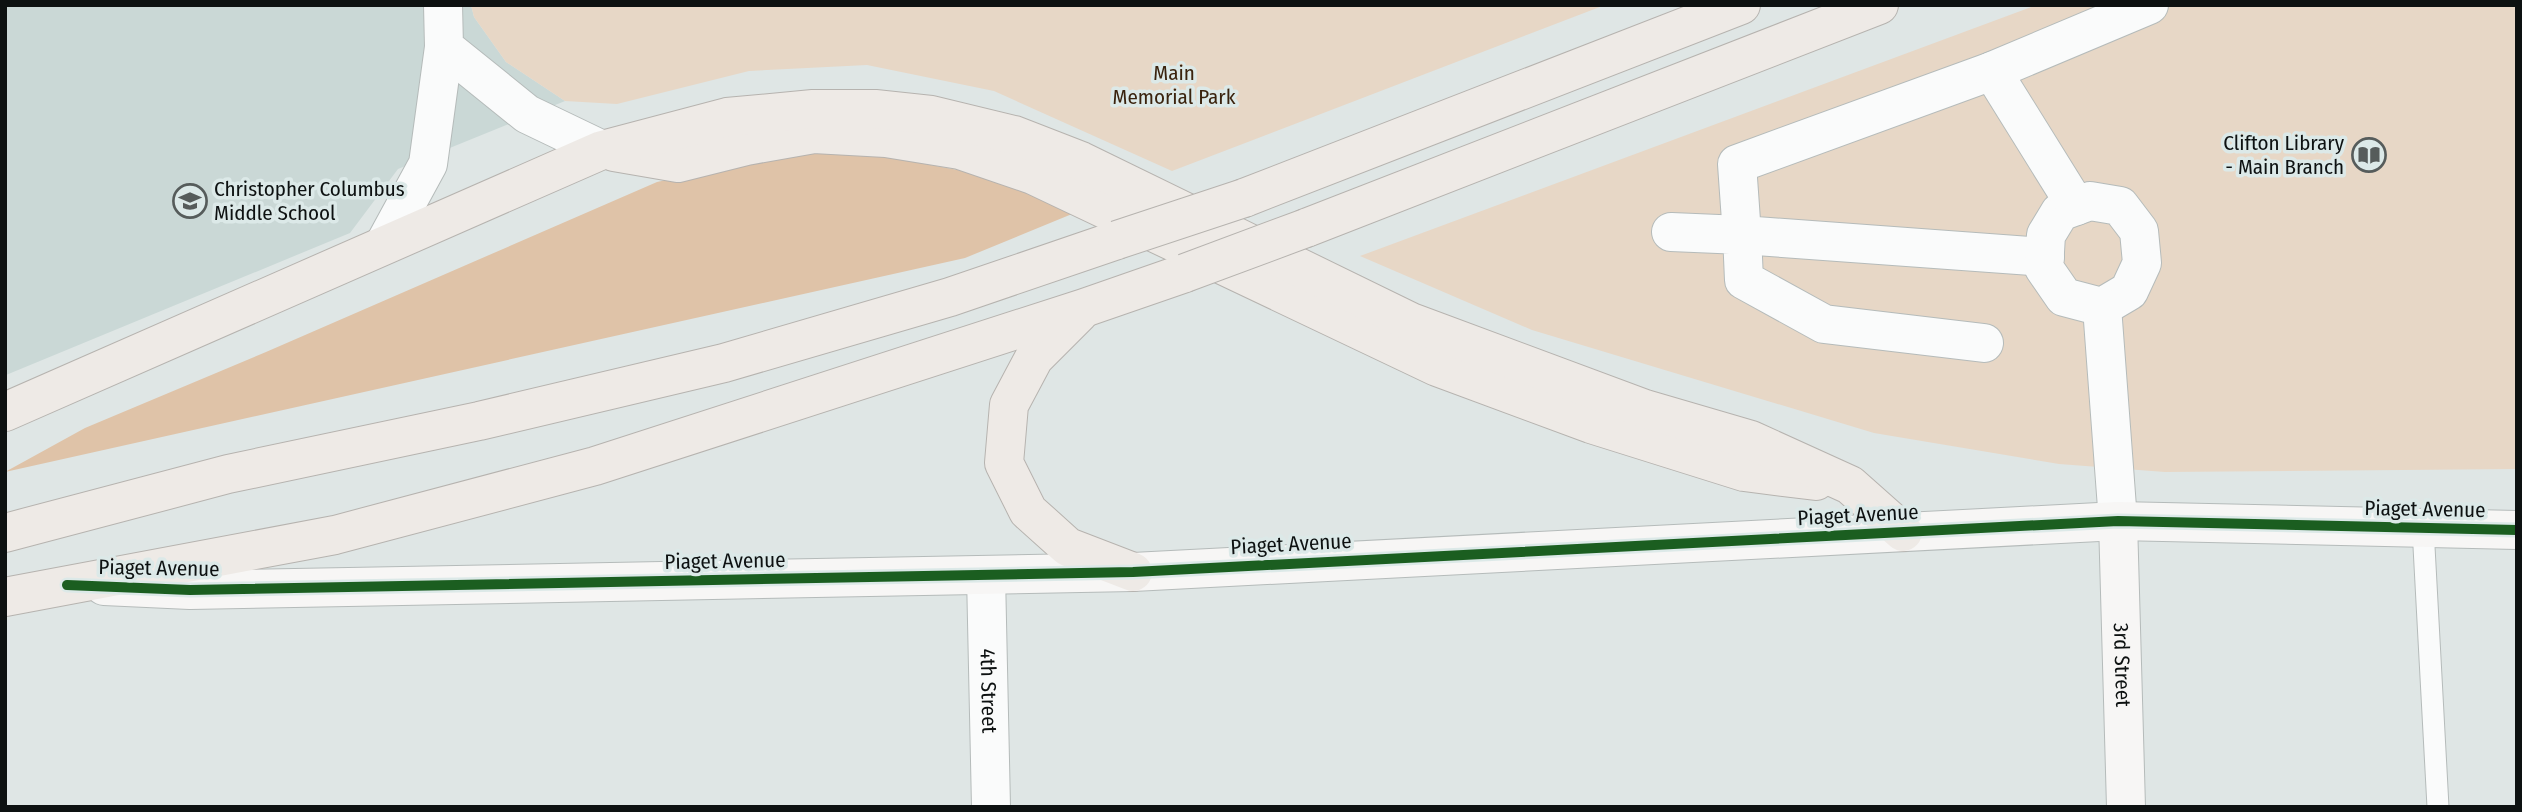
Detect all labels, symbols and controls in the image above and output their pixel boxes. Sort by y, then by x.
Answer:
park label: Main Memorial Park [1113,60,1236,110]
place label: Clifton Library - Main Branch [2223,130,2345,180]
library icon: Clifton Library - Main Branch [2350,136,2388,174]
place label: Christopher Columbus Middle School [214,176,405,226]
school or university icon: Christopher Columbus Middle School [171,182,209,220]
street label: Piaget Avenue [2364,495,2486,523]
street label: Piaget Avenue [1797,499,1919,531]
street label: Piaget Avenue [1230,528,1352,560]
street label: Piaget Avenue [664,547,786,575]
street label: Piaget Avenue [98,554,220,582]
street label: 3rd Street [2108,623,2136,707]
street label: 4th Street [975,648,1002,734]

